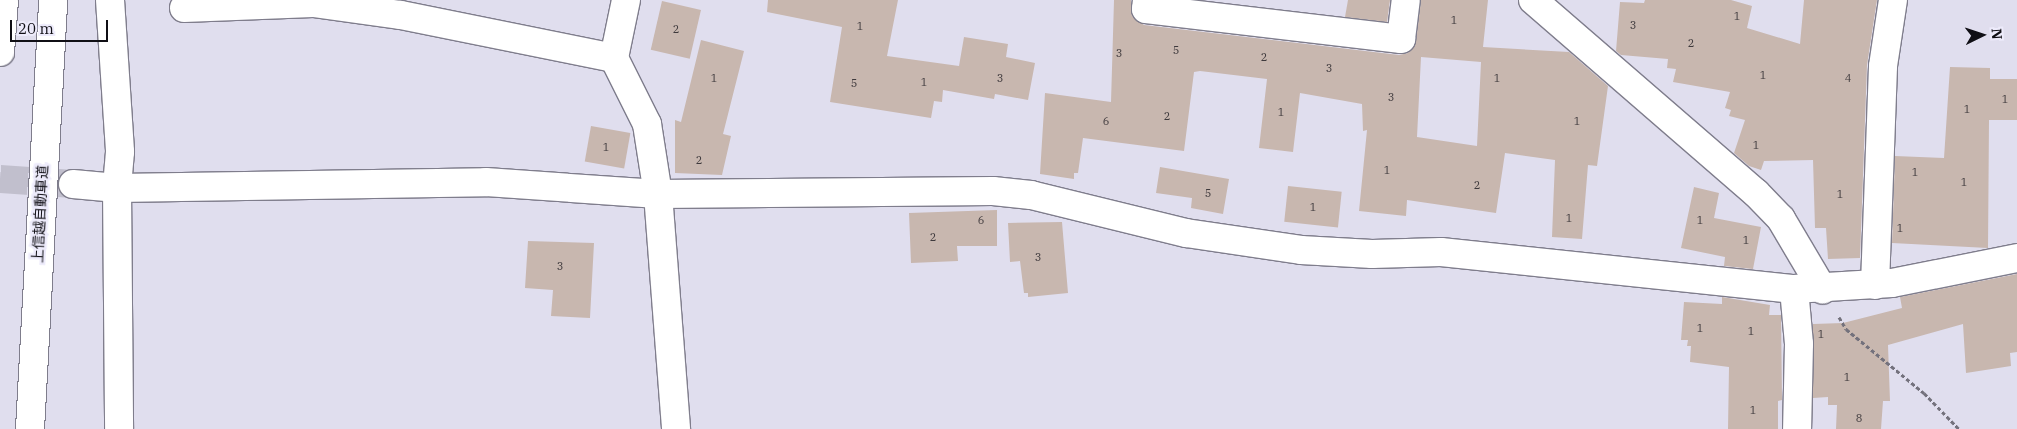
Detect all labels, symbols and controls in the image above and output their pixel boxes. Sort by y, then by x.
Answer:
house number: 1 [1734,9,1740,23]
scale bar [12,10,110,42]
north arrow [1957,10,2007,60]
house number: 1 [1451,13,1457,27]
house number: 3 [1630,18,1636,32]
text: 20 m [18,19,54,38]
house number: 1 [857,19,863,33]
house number: 2 [673,22,679,36]
text: N [1988,28,2006,40]
house number: 2 [1688,36,1694,50]
house number: 5 [1173,43,1179,57]
house number: 3 [1116,46,1122,60]
house number: 2 [1261,50,1267,64]
house number: 3 [1326,61,1332,75]
house number: 1 [1760,68,1766,82]
house number: 1 [711,71,717,85]
house number: 3 [997,71,1003,85]
house number: 1 [1494,71,1500,85]
house number: 4 [1845,71,1851,85]
house number: 1 [921,75,927,89]
house number: 5 [851,76,857,90]
house number: 3 [1388,90,1394,104]
house number: 1 [2002,92,2008,106]
house number: 1 [1964,102,1970,116]
house number: 1 [1278,105,1284,119]
house number: 2 [1164,109,1170,123]
house number: 6 [1103,114,1109,128]
house number: 1 [1574,114,1580,128]
house number: 1 [1753,138,1759,152]
house number: 1 [603,140,609,154]
house number: 2 [696,153,702,167]
house number: 1 [1384,163,1390,177]
street label: 上信越自動車道 [29,165,51,263]
house number: 1 [1912,165,1918,179]
house number: 1 [1961,175,1967,189]
house number: 2 [1474,178,1480,192]
house number: 5 [1205,186,1211,200]
house number: 1 [1837,187,1843,201]
house number: 1 [1310,200,1316,214]
house number: 1 [1566,211,1572,225]
house number: 6 [978,213,984,227]
house number: 1 [1697,213,1703,227]
house number: 1 [1897,221,1903,235]
house number: 2 [930,230,936,244]
house number: 1 [1743,233,1749,247]
house number: 3 [1035,250,1041,264]
house number: 3 [557,259,563,273]
house number: 1 [1697,321,1703,335]
house number: 1 [1748,324,1754,338]
house number: 1 [1818,327,1824,341]
house number: 1 [1844,370,1850,384]
house number: 1 [1750,403,1756,417]
house number: 8 [1856,411,1862,425]

